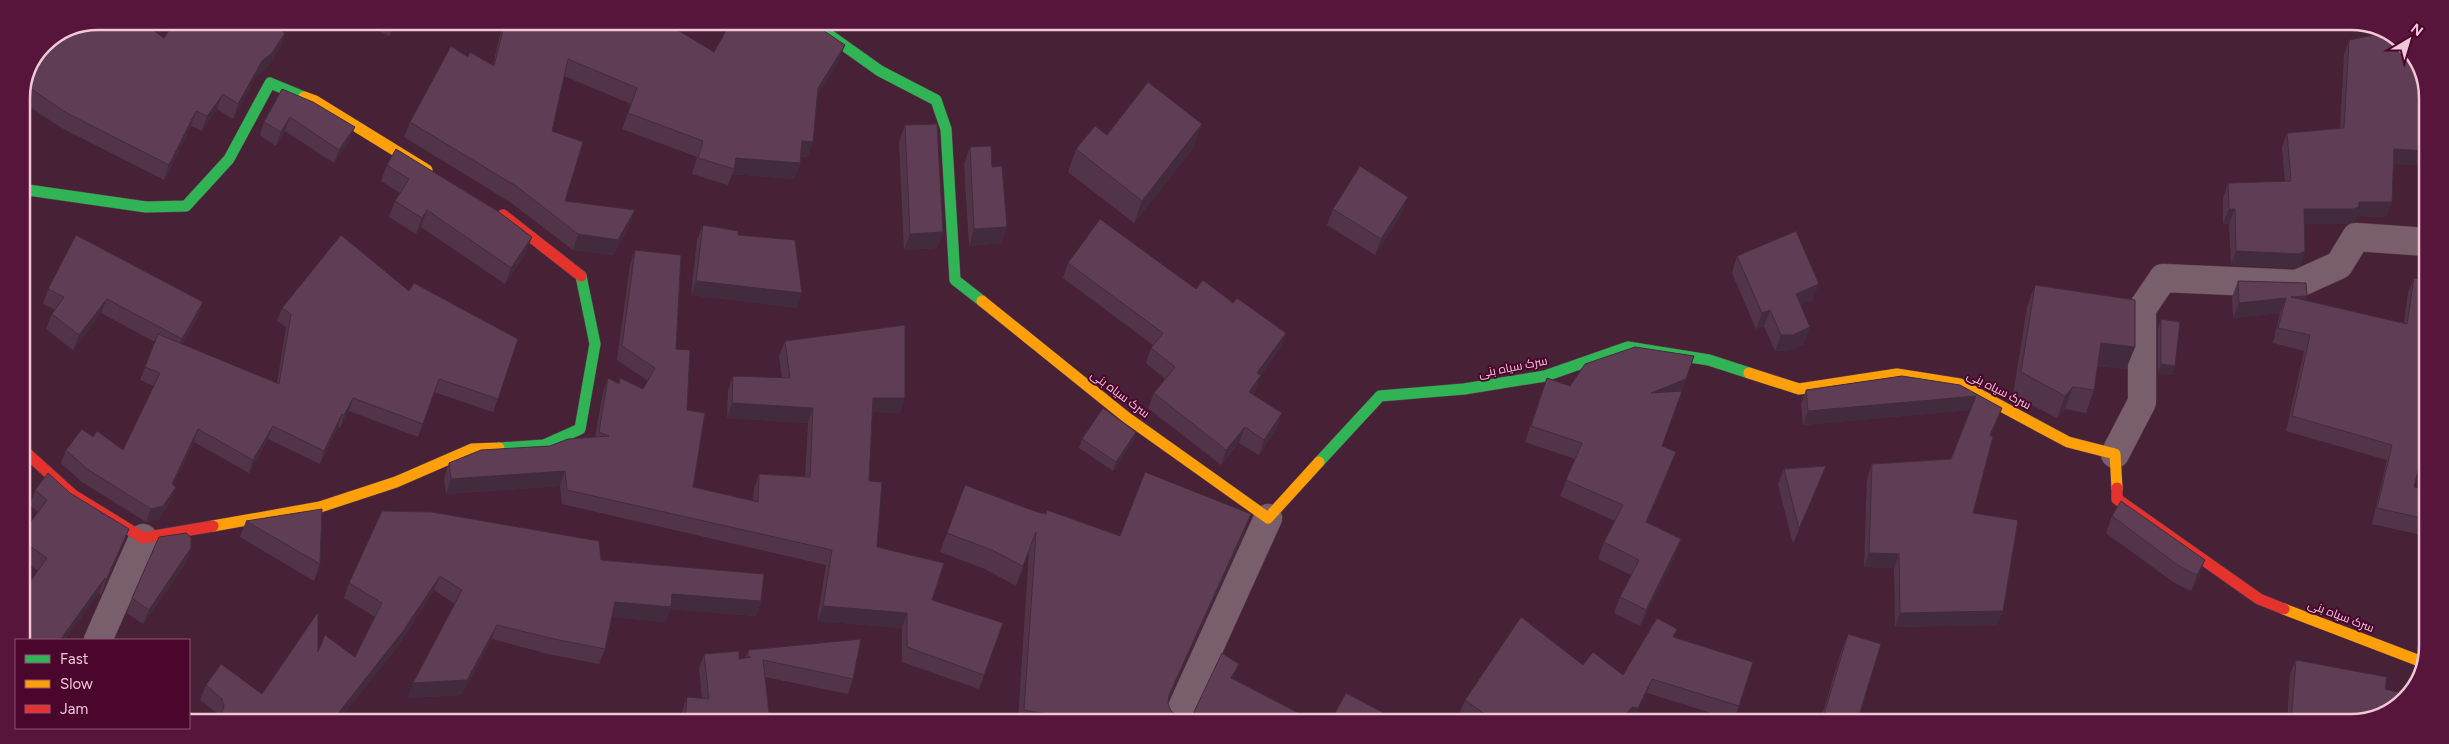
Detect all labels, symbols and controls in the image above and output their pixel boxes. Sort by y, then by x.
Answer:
north arrow [2384,15,2434,65]
text: N [2407,20,2426,40]
street label: سرک سیاه بنی [1477,353,1549,381]
street label: سرک سیاه بنی [1088,367,1152,421]
street label: سرک سیاه بنی [1965,368,2033,412]
street label: سرک سیاه بنی [2306,597,2376,635]
legend [15,639,190,729]
text: Fast [60,650,89,668]
text: Slow [60,675,93,693]
text: Jam [60,700,88,718]

